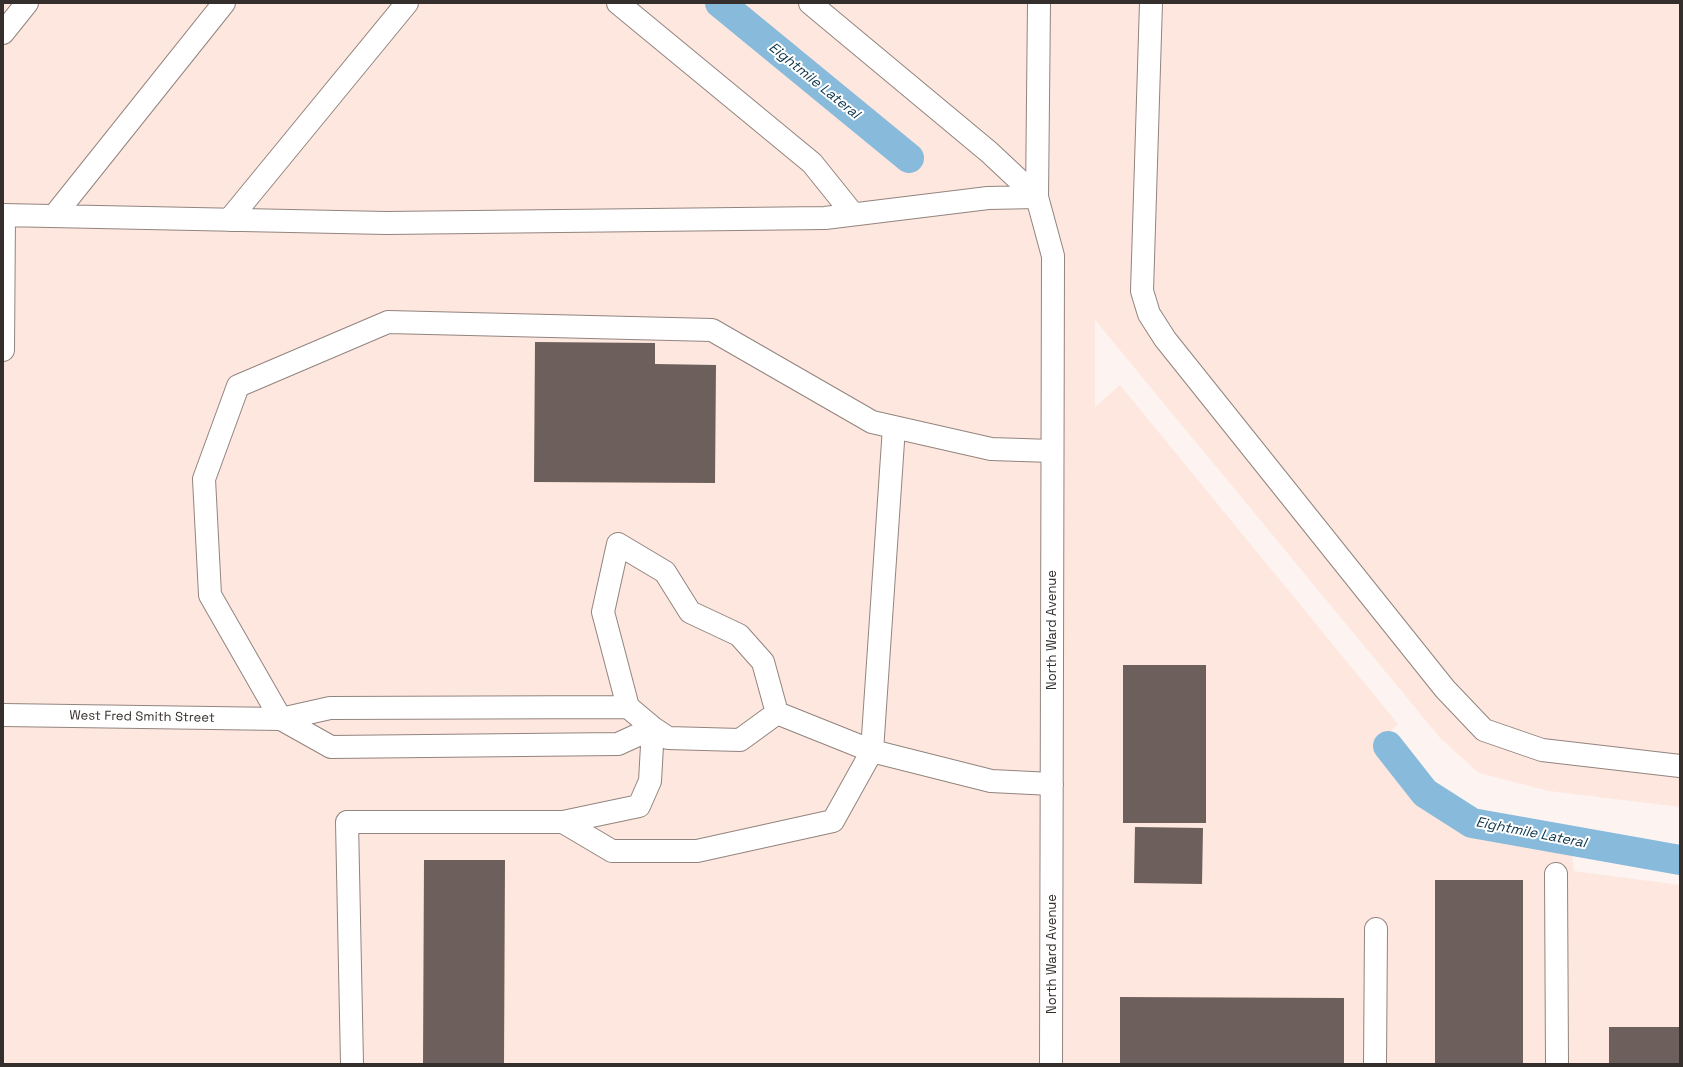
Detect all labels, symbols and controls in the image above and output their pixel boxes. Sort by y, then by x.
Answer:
water label: Eightmile Lateral [765,39,863,123]
street label: North Ward Avenue [1044,570,1060,690]
street label: West Fred Smith Street [69,708,215,726]
water label: Eightmile Lateral [1474,814,1588,852]
street label: North Ward Avenue [1044,894,1060,1014]

